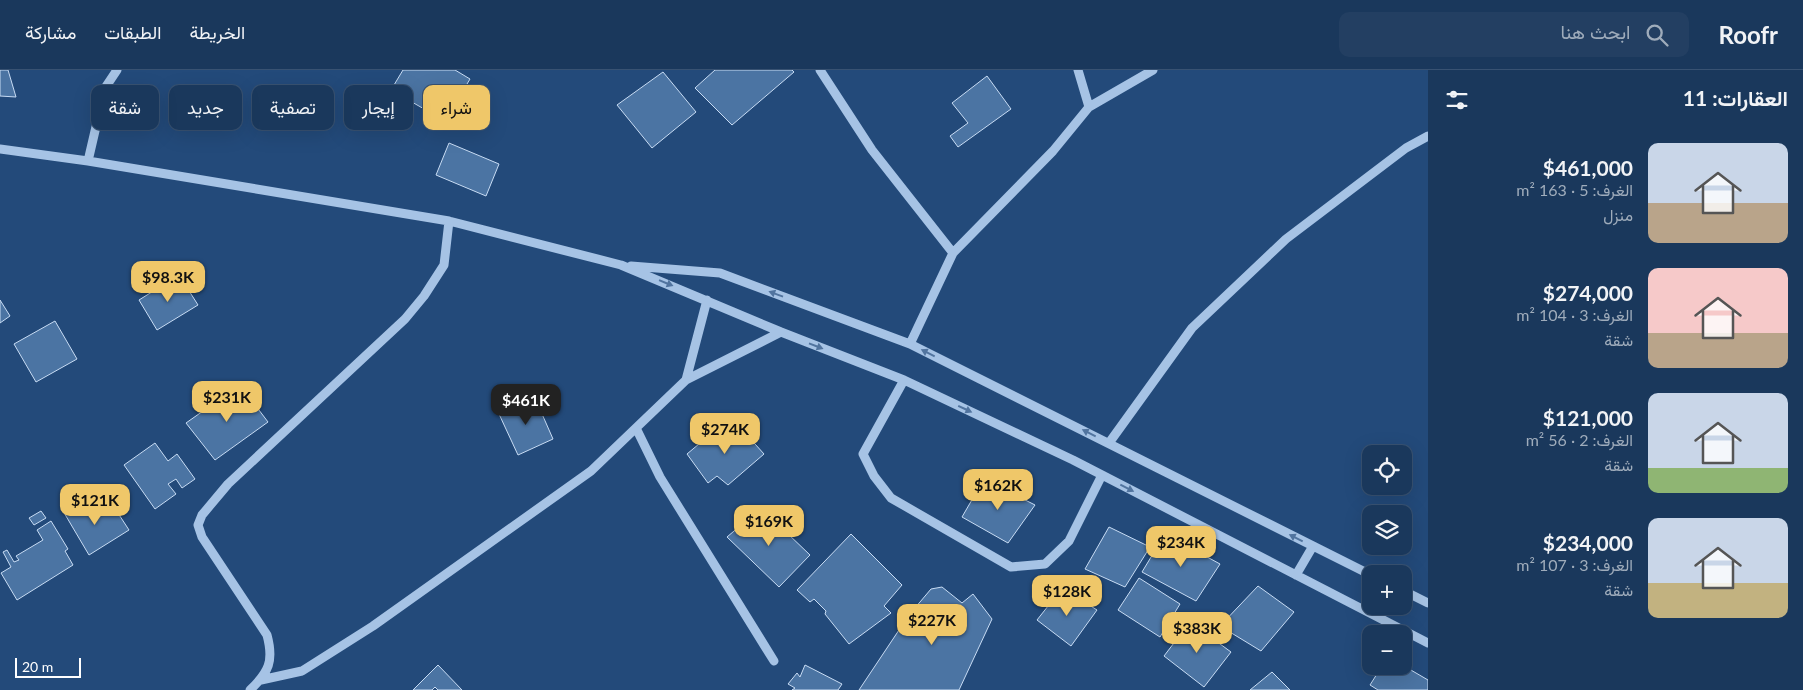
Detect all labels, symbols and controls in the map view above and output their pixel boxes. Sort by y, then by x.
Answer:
search box [1339,12,1689,57]
text: ابحث هنا [1560,20,1631,43]
text: Roofr [1719,20,1778,49]
text: مشاركة [25,21,76,43]
text: الطبقات [104,21,161,43]
text: الخريطة [189,21,245,43]
icon: search [1643,21,1671,49]
chip: شقة [91,85,159,130]
chip: جديد [169,85,242,130]
chip: تصفية [252,85,334,130]
chip: إيجار [344,85,413,130]
chip: شراء [423,85,490,130]
text: العقارات: 11 [1683,85,1788,110]
icon: filters [1443,86,1471,114]
text: $461,000 [1543,155,1633,180]
icon: home [1688,163,1748,223]
text: الغرف: 5 · 163 m² [1516,180,1633,199]
text: منزل [1603,205,1633,224]
pin: $98.3K [127,260,209,303]
text: $98.3K [142,267,194,286]
one-way arrow [659,280,673,288]
text: $274,000 [1543,280,1633,305]
icon: home [1688,288,1748,348]
one-way arrow [768,290,783,298]
text: الغرف: 3 · 104 m² [1516,305,1633,324]
text: شقة [1604,330,1633,349]
one-way arrow [809,342,824,350]
one-way arrow [920,349,935,357]
pin: $231K [192,380,262,423]
pin: $461K [491,384,561,426]
text: $231K [203,387,251,406]
text: $461K [502,390,550,409]
text: $121,000 [1543,405,1633,430]
one-way arrow [958,406,972,414]
pin: $274K [690,412,760,455]
icon: home [1688,413,1748,473]
text: $274K [701,419,749,438]
one-way arrow [1081,429,1096,437]
text: الغرف: 2 · 56 m² [1526,430,1633,449]
map controls [1362,445,1412,675]
button: locate [1362,445,1412,495]
text: شقة [1604,455,1633,474]
pin: $162K [963,468,1033,511]
text: $162K [974,475,1022,494]
pin: $121K [60,484,130,526]
one-way arrow [1120,484,1134,492]
text: $121K [71,490,119,509]
pin: $169K [734,504,804,547]
button: layers [1362,505,1412,555]
text: $169K [745,511,793,530]
pin: $234K [1146,526,1216,568]
text: $234,000 [1543,530,1633,555]
text: $234K [1157,532,1205,551]
one-way arrow [1289,534,1304,542]
icon: home [1688,538,1748,598]
text: الغرف: 3 · 107 m² [1516,555,1633,574]
button: + [1362,565,1412,615]
pin: $128K [1032,574,1102,617]
text: شقة [1604,580,1633,599]
text: $128K [1043,581,1091,600]
pin: $227K [897,604,967,646]
text: $227K [908,610,956,629]
pin: $383K [1162,612,1232,654]
text: $383K [1173,618,1221,637]
button: − [1362,625,1412,675]
scale bar [15,655,81,678]
text: 20 m [22,658,53,675]

